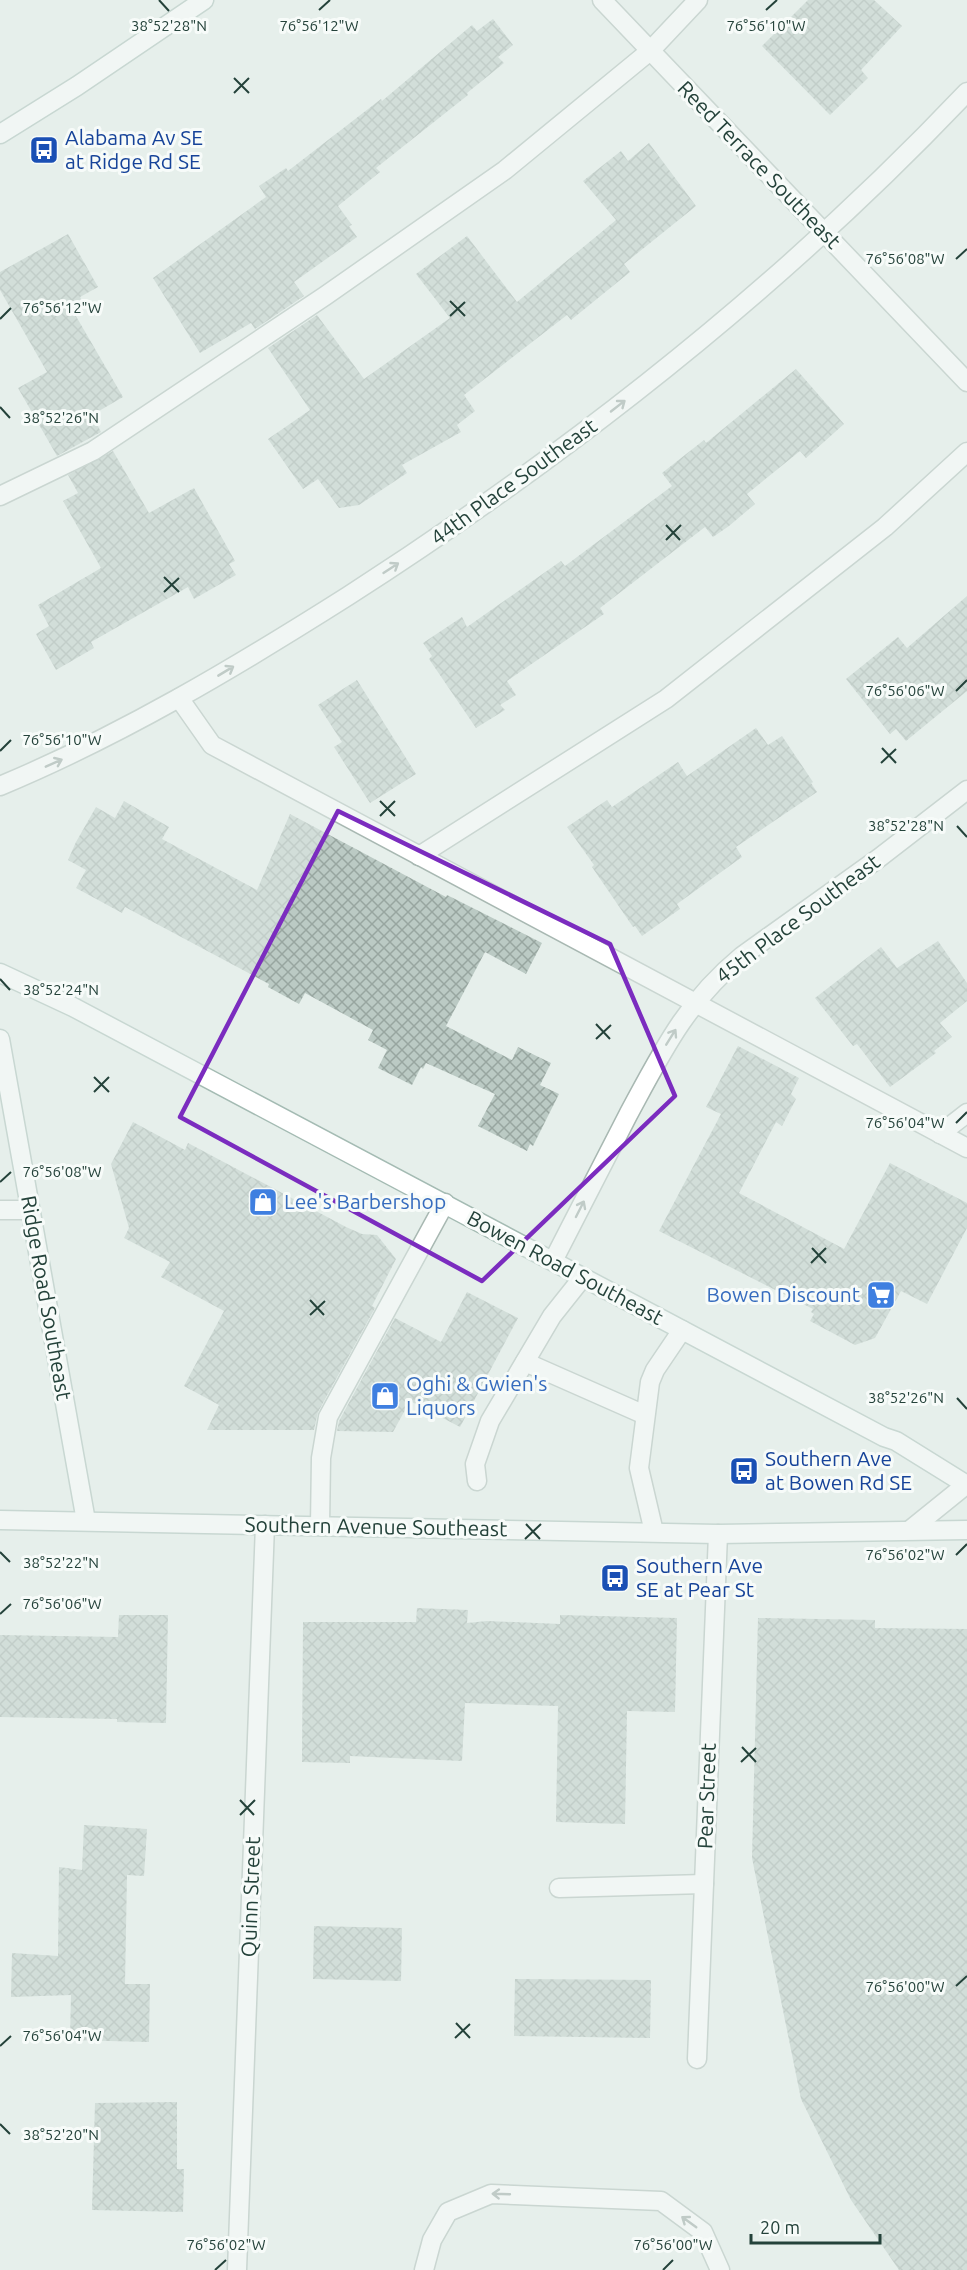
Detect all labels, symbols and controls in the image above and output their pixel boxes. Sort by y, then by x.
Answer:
text: 38°52'28"N [131,17,207,34]
text: 76°56'12"W [279,17,359,34]
text: 76°56'10"W [726,17,806,34]
street label: Reed Terrace Southeast [673,76,846,253]
place label: Alabama Av SE at Ridge Rd SE [65,125,203,173]
bus stop icon: Alabama Av SE at Ridge Rd SE [28,134,60,166]
text: 76°56'08"W [865,250,945,267]
text: 76°56'12"W [22,299,102,316]
one-way arrow [609,399,625,412]
text: 38°52'26"N [23,409,99,426]
street label: 44th Place Southeast [426,413,601,549]
one-way arrow [382,562,399,574]
one-way arrow [217,665,234,677]
text: 76°56'06"W [865,682,945,699]
text: 76°56'10"W [22,731,102,748]
one-way arrow [44,757,62,768]
text: 38°52'28"N [868,817,944,834]
street label: 45th Place Southeast [711,849,884,988]
text: 38°52'24"N [23,981,99,998]
one-way arrow [665,1029,677,1046]
text: 76°56'04"W [865,1114,945,1131]
text: 76°56'08"W [22,1163,102,1180]
shop icon: Lee's Barbershop [247,1186,279,1218]
place label: Lee's Barbershop [284,1189,446,1213]
street label: Ridge Road Southeast [17,1194,77,1402]
one-way arrow [574,1200,586,1218]
street label: Bowen Road Southeast [463,1205,668,1329]
supermarket icon: Bowen Discount [865,1279,897,1311]
place label: Bowen Discount [706,1282,860,1306]
place label: Oghi & Gwien's Liquors [406,1371,547,1419]
shop icon: Oghi & Gwien's Liquors [369,1380,401,1412]
text: 38°52'26"N [868,1389,944,1406]
place label: Southern Ave at Bowen Rd SE [765,1446,912,1494]
bus stop icon: Southern Ave at Bowen Rd SE [728,1455,760,1487]
street label: Southern Avenue Southeast [244,1512,508,1540]
text: 76°56'02"W [865,1546,945,1563]
place label: Southern Ave SE at Pear St [636,1553,763,1601]
text: 38°52'22"N [23,1554,99,1571]
bus stop icon: Southern Ave SE at Pear St [599,1562,631,1594]
text: 76°56'06"W [22,1595,102,1612]
street label: Pear Street [692,1743,720,1849]
street label: Quinn Street [236,1836,264,1958]
text: 76°56'00"W [865,1978,945,1995]
text: 76°56'04"W [22,2027,102,2044]
text: 38°52'20"N [23,2126,99,2143]
one-way arrow [492,2189,512,2200]
scale bar [751,2207,880,2245]
one-way arrow [682,2216,698,2228]
text: 20 m [760,2217,800,2237]
text: 76°56'02"W [186,2236,266,2253]
text: 76°56'00"W [633,2236,713,2253]

